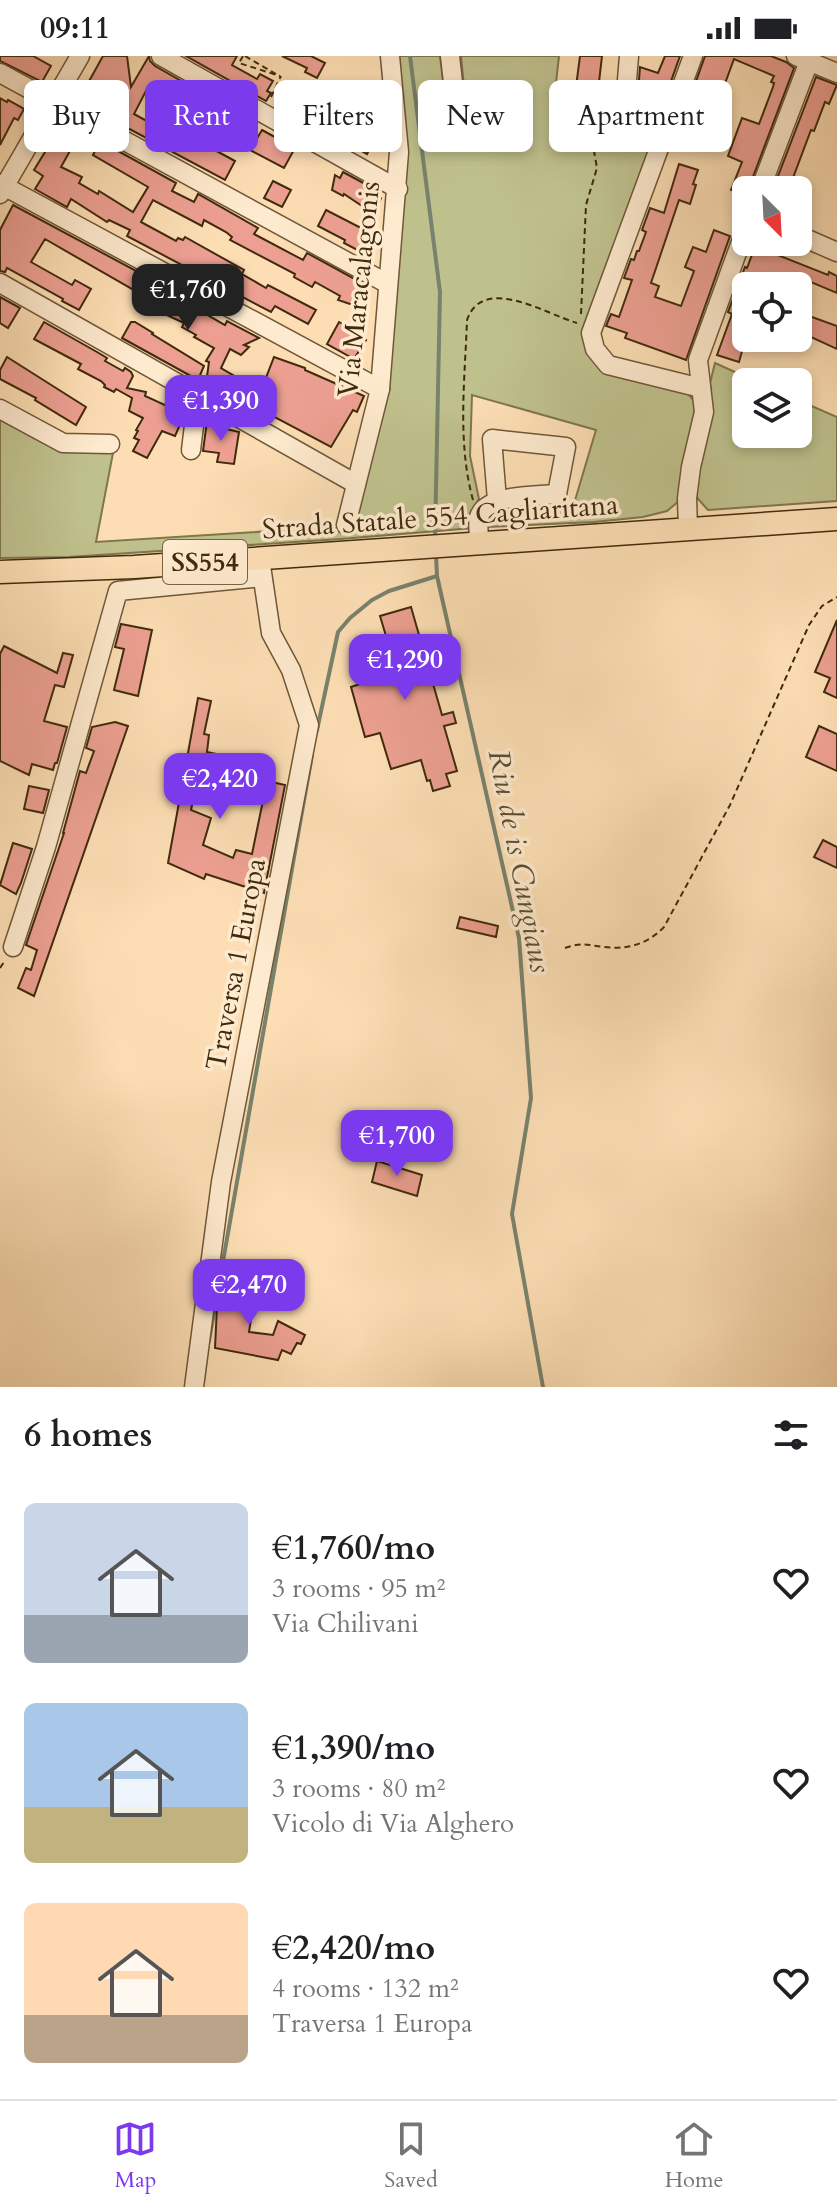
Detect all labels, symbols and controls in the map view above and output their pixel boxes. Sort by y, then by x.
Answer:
text: 09:11 [40,8,110,49]
chip: Buy [24,80,129,152]
chip: Rent [145,80,258,152]
chip: Filters [274,80,402,152]
chip: New [418,80,533,152]
chip: Apartment [549,80,732,152]
north arrow [732,176,812,256]
map controls [732,176,812,448]
street label: Via Maracalagonis [329,179,389,399]
pin: €1,760 [123,264,253,332]
text: €1,760 [150,272,226,307]
button: locate [732,272,812,352]
button: layers [732,368,812,448]
pin: €1,390 [156,375,286,443]
text: €1,390 [183,383,259,418]
street label: Strada Statale 554 Cagliaritana [261,486,619,548]
road number: SS554 [163,540,247,584]
pin: €1,290 [340,634,470,702]
text: €1,290 [367,642,443,677]
water label: Riu de is Cungiaus [478,746,561,976]
pin: €2,420 [155,753,285,821]
text: €2,420 [182,761,258,796]
street label: Traversa 1 Europa [197,855,275,1074]
pin: €1,700 [332,1110,462,1178]
text: €1,700 [359,1118,435,1153]
pin: €2,470 [184,1259,314,1327]
text: €2,470 [211,1267,287,1302]
text: 6 homes [24,1412,152,1458]
icon: filters [769,1413,813,1457]
text: €1,760/mo [272,1525,435,1571]
icon: home [88,1535,184,1631]
icon: heart [769,1561,813,1605]
text: 3 rooms · 95 m² [272,1571,445,1606]
text: Via Chilivani [272,1606,419,1641]
text: €1,390/mo [272,1725,435,1771]
icon: home [88,1735,184,1831]
icon: heart [769,1761,813,1805]
text: 3 rooms · 80 m² [272,1771,445,1806]
text: Vicolo di Via Alghero [272,1806,514,1841]
text: €2,420/mo [272,1925,435,1971]
icon: home [88,1935,184,2031]
icon: heart [769,1961,813,2005]
text: 4 rooms · 132 m² [272,1971,459,2006]
text: Traversa 1 Europa [272,2006,472,2041]
tab: Map [113,2117,157,2195]
tab: Saved [384,2117,438,2195]
tab: Home [665,2117,724,2195]

